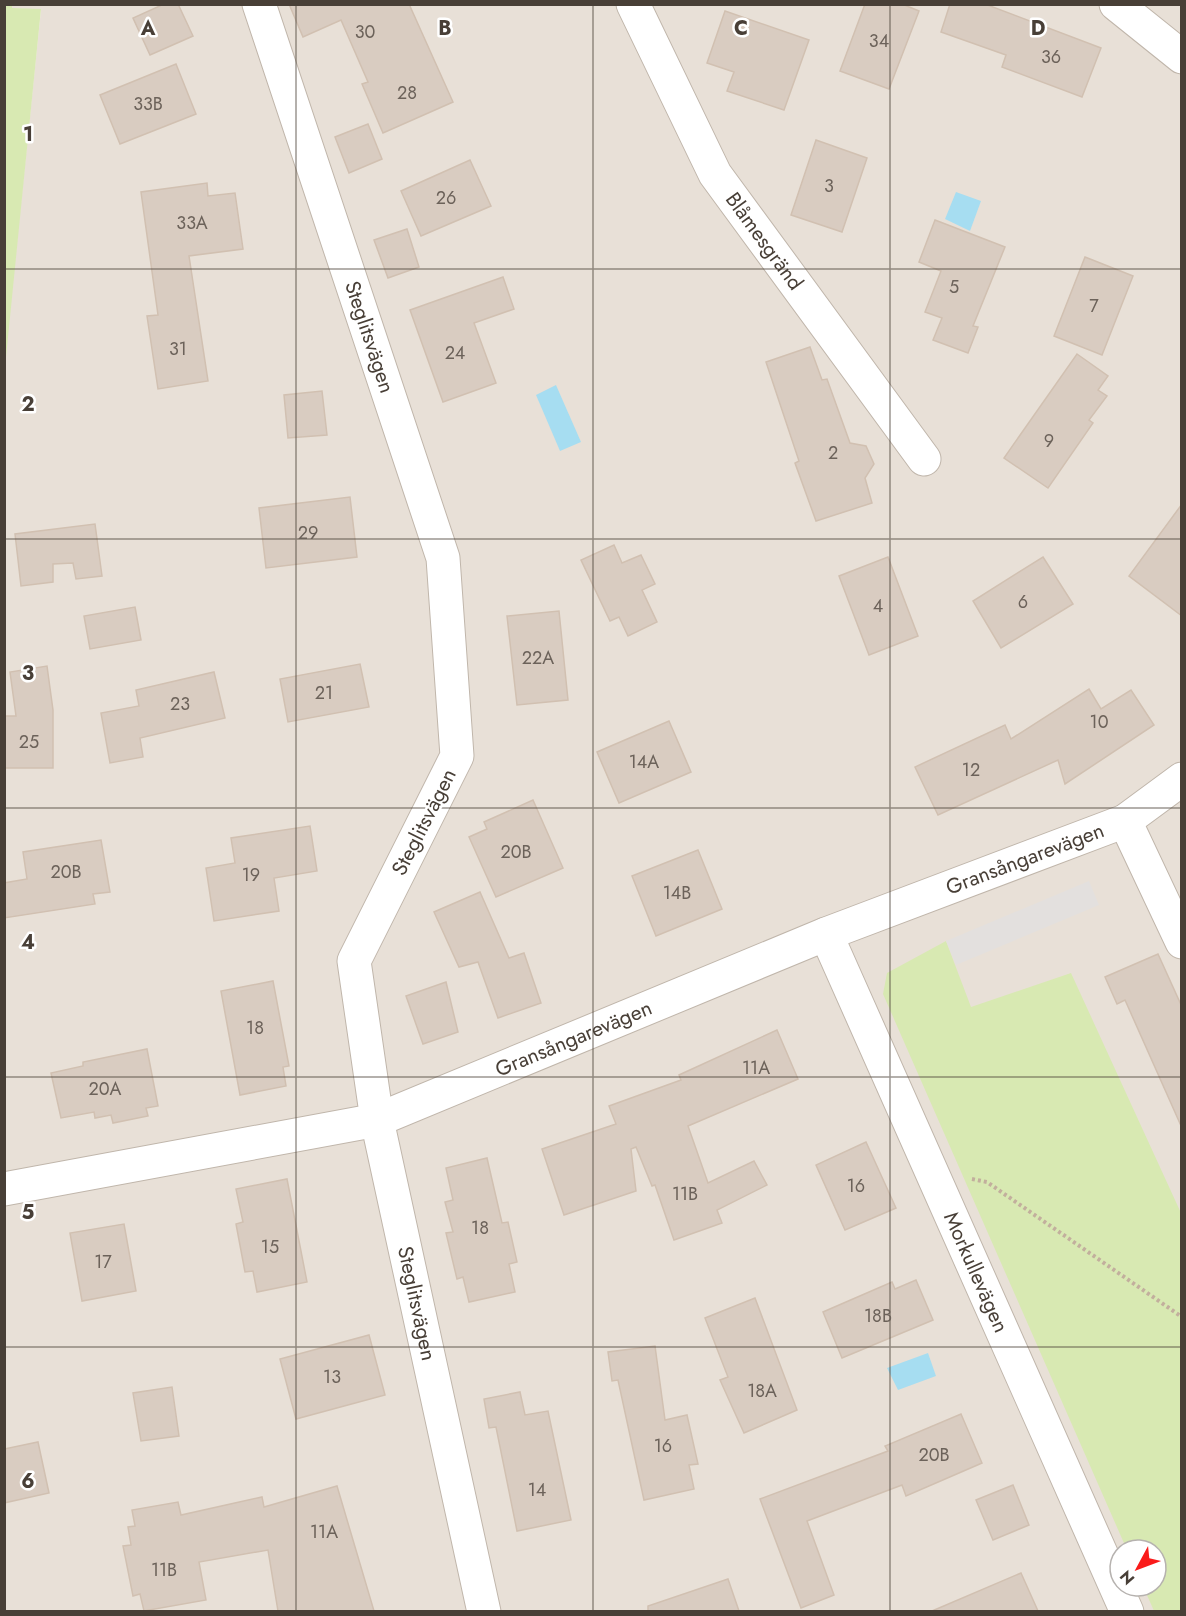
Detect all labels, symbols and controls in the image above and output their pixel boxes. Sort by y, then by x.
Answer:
text: A [140,14,156,43]
text: B [438,14,452,43]
text: C [734,14,748,43]
text: D [1031,14,1045,43]
house number: 30 [355,19,376,45]
house number: 34 [869,28,889,54]
house number: 36 [1041,44,1061,70]
house number: 28 [397,80,417,106]
house number: 33B [133,91,163,117]
text: 1 [23,120,33,149]
house number: 3 [824,173,834,199]
house number: 26 [436,185,456,211]
street label: Blåmesgränd [718,186,810,296]
house number: 33A [176,210,208,236]
house number: 5 [949,274,959,300]
street label: Steglitsvägen [337,277,402,397]
house number: 7 [1089,293,1099,319]
house number: 31 [169,336,187,362]
house number: 24 [445,340,465,366]
text: 2 [21,390,35,419]
house number: 9 [1044,428,1054,454]
house number: 2 [828,440,838,466]
house number: 29 [298,520,318,546]
house number: 6 [1018,589,1028,615]
house number: 4 [873,593,883,619]
house number: 22A [522,645,554,671]
text: 3 [22,659,34,688]
house number: 21 [315,680,333,706]
house number: 23 [170,691,190,717]
house number: 10 [1090,709,1109,735]
house number: 25 [19,729,39,755]
house number: 14A [629,749,659,775]
house number: 12 [962,757,980,783]
street label: Steglitsvägen [384,763,464,881]
street label: Gransångarevägen [941,815,1108,902]
house number: 20B [500,839,532,865]
house number: 20B [50,859,82,885]
house number: 19 [242,862,260,888]
house number: 14B [663,880,691,906]
text: 4 [21,928,35,957]
street label: Gransångarevägen [491,993,656,1084]
house number: 18 [246,1015,264,1041]
house number: 11A [742,1055,770,1081]
house number: 20A [89,1076,122,1102]
house number: 16 [847,1173,865,1199]
house number: 11B [672,1181,698,1207]
text: 5 [22,1198,35,1227]
street label: Morkullevägen [936,1207,1016,1337]
house number: 18 [471,1215,489,1241]
house number: 15 [261,1234,279,1260]
street label: Steglitsvägen [390,1243,444,1363]
house number: 17 [94,1249,112,1275]
house number: 18B [864,1303,892,1329]
house number: 13 [323,1364,341,1390]
house number: 18A [747,1378,777,1404]
house number: 16 [654,1433,672,1459]
house number: 20B [918,1442,950,1468]
text: 6 [21,1467,35,1496]
house number: 14 [528,1477,546,1503]
house number: 11A [310,1519,338,1545]
north arrow [1108,1538,1168,1598]
house number: 11B [151,1557,177,1583]
text: N [1114,1565,1140,1590]

